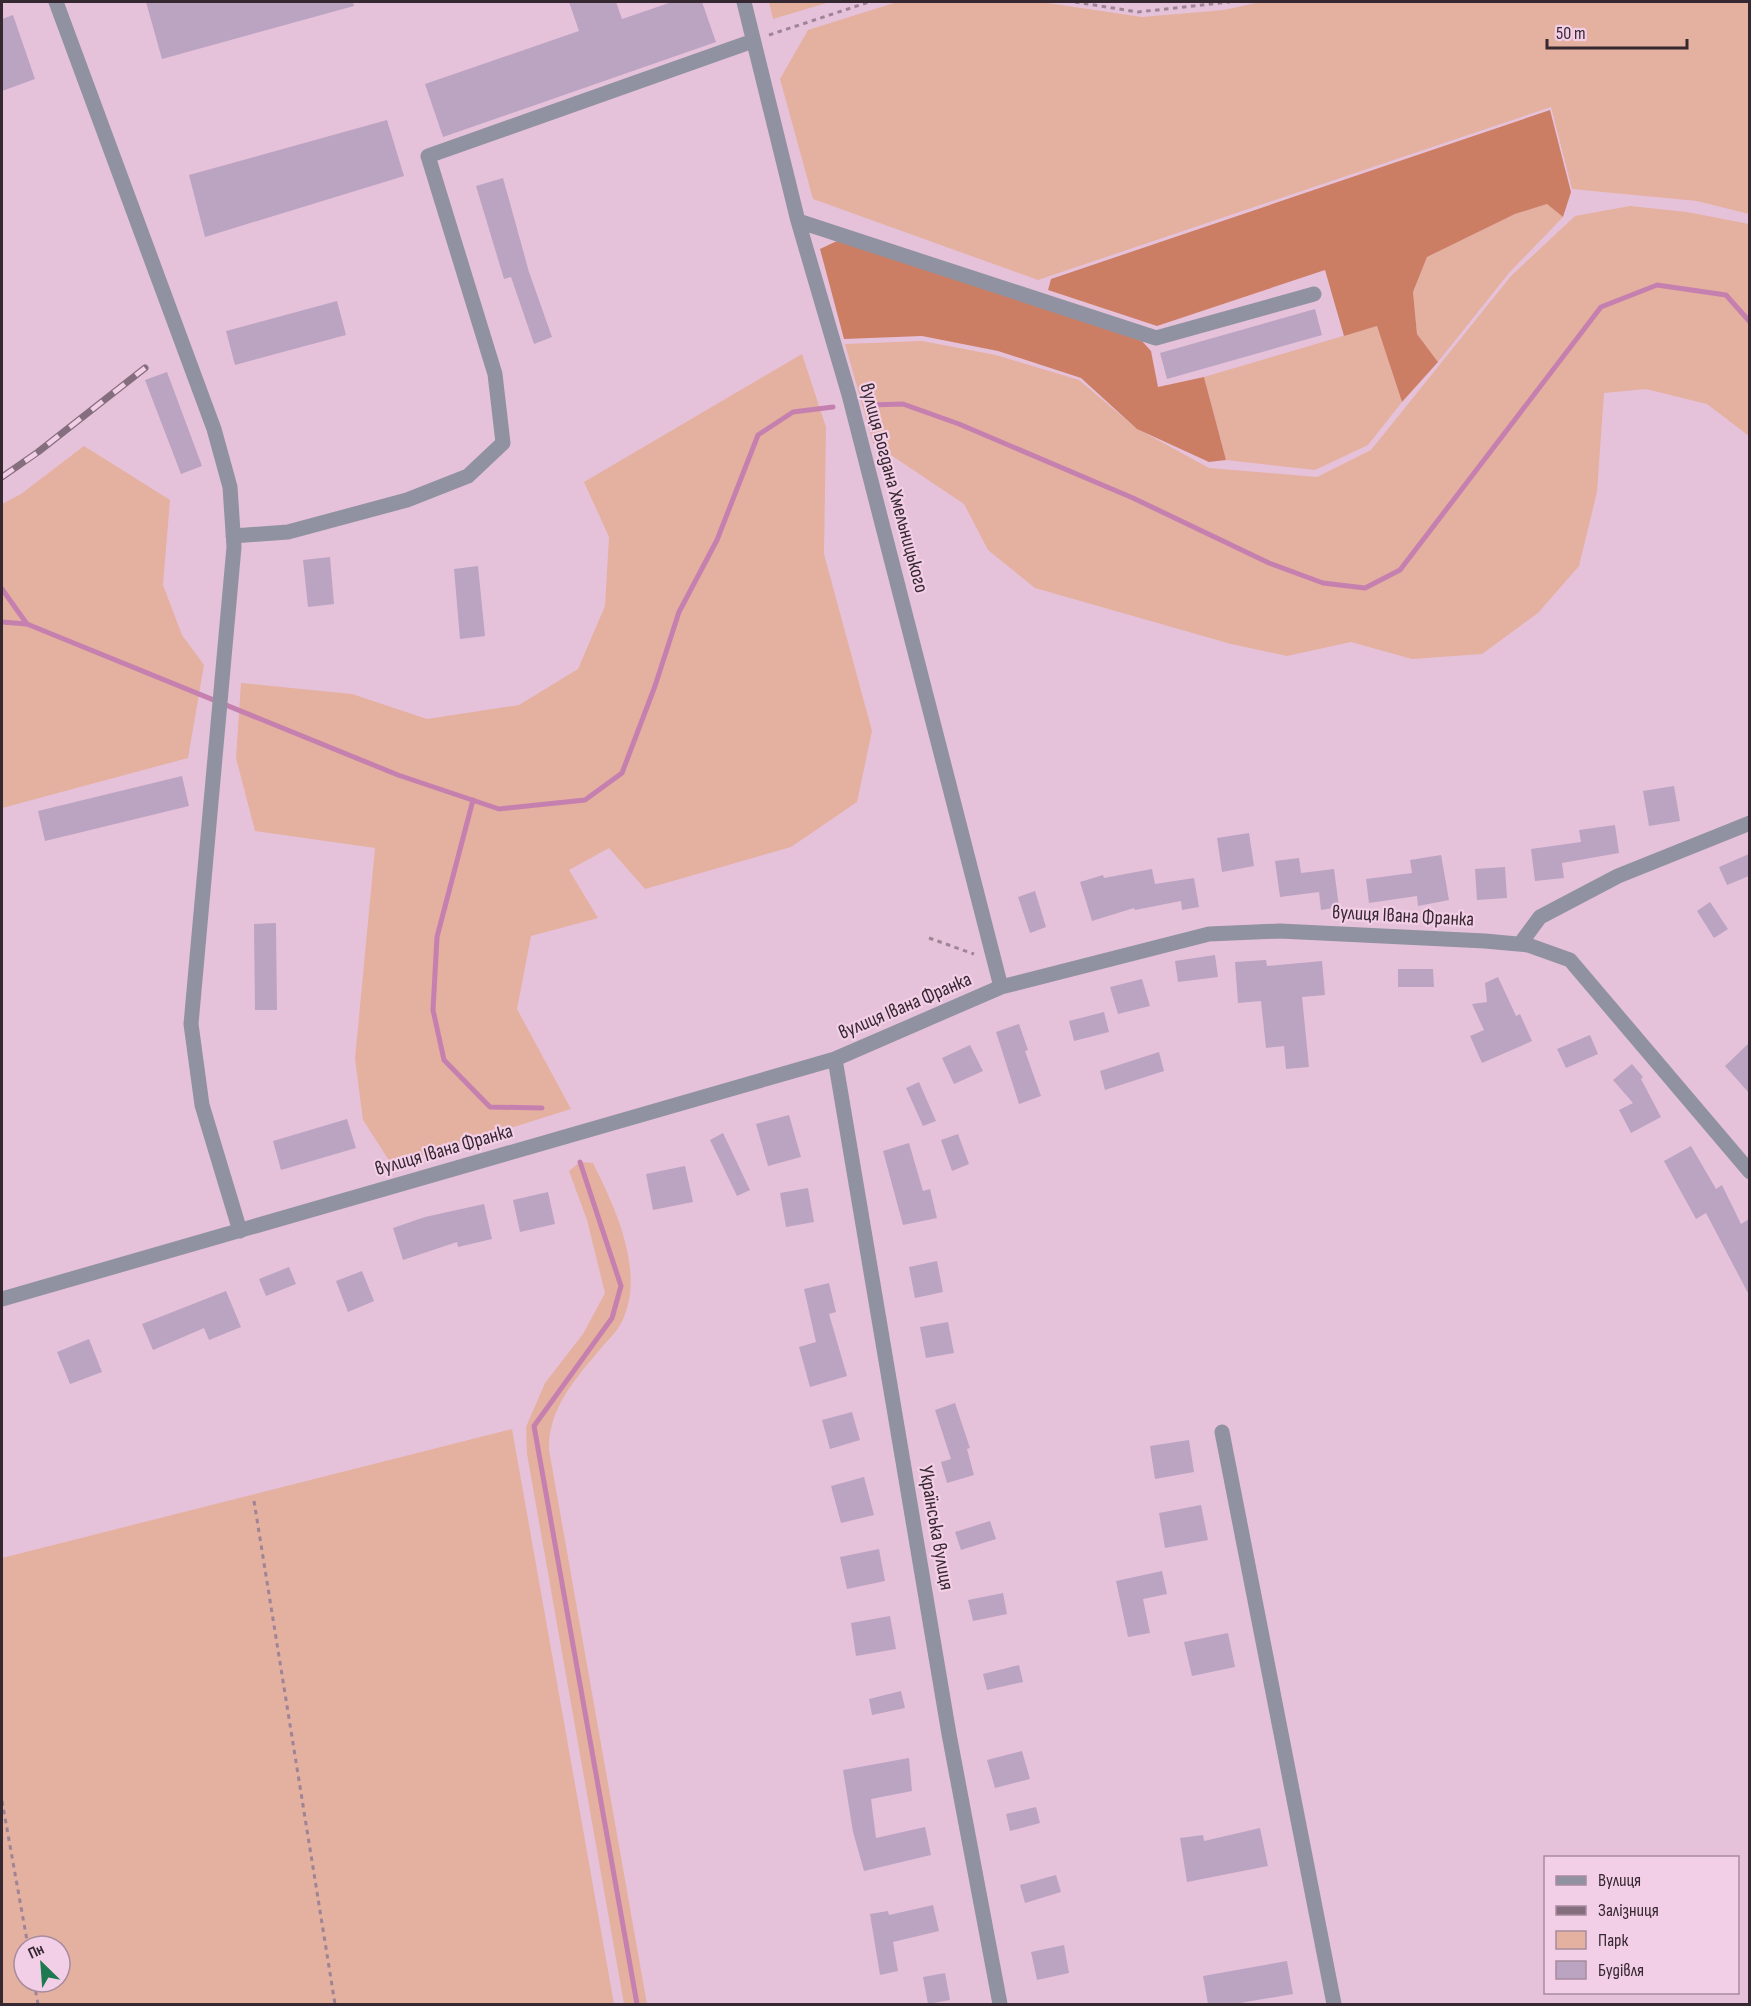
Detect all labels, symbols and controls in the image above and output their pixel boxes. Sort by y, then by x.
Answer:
scale bar [1547,12,1686,50]
text: 50 m [1556,23,1586,44]
street label: вулиця Богдана Хмельницького [854,381,934,595]
street label: вулиця Івана Франка [1331,900,1475,932]
street label: вулиця Івана Франка [835,967,975,1045]
street label: вулиця Івана Франка [372,1119,516,1181]
street label: Українська вулиця [913,1464,959,1592]
legend [1544,1856,1739,1994]
text: Вулиця [1598,1870,1641,1891]
text: Залізниця [1598,1900,1659,1921]
text: Парк [1598,1930,1629,1951]
north arrow [12,1934,72,1994]
text: Пн [25,1940,47,1964]
text: Будівля [1598,1960,1644,1981]

